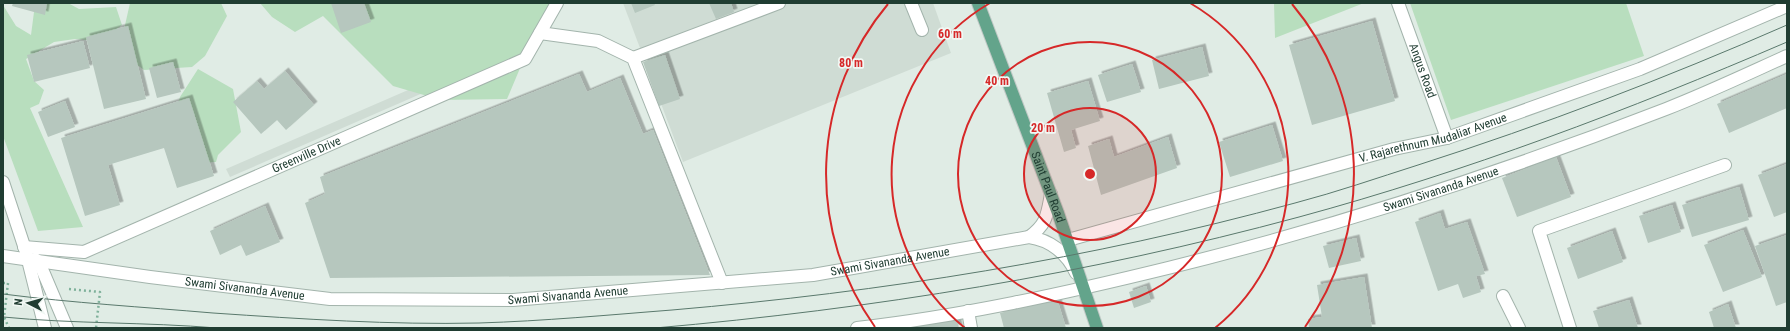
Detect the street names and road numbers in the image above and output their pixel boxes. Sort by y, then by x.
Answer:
street label: Angus Road [1406,42,1439,100]
street label: V. Rajarethnum Mudaliar Avenue [1358,110,1509,165]
street label: Greenville Drive [270,133,343,176]
street label: Saint Paul Road [1028,150,1068,224]
street label: Swami Sivananda Avenue [1381,164,1501,215]
street label: Swami Sivananda Avenue [829,244,951,279]
street label: Swami Sivananda Avenue [184,274,306,303]
street label: Swami Sivananda Avenue [508,283,629,307]

